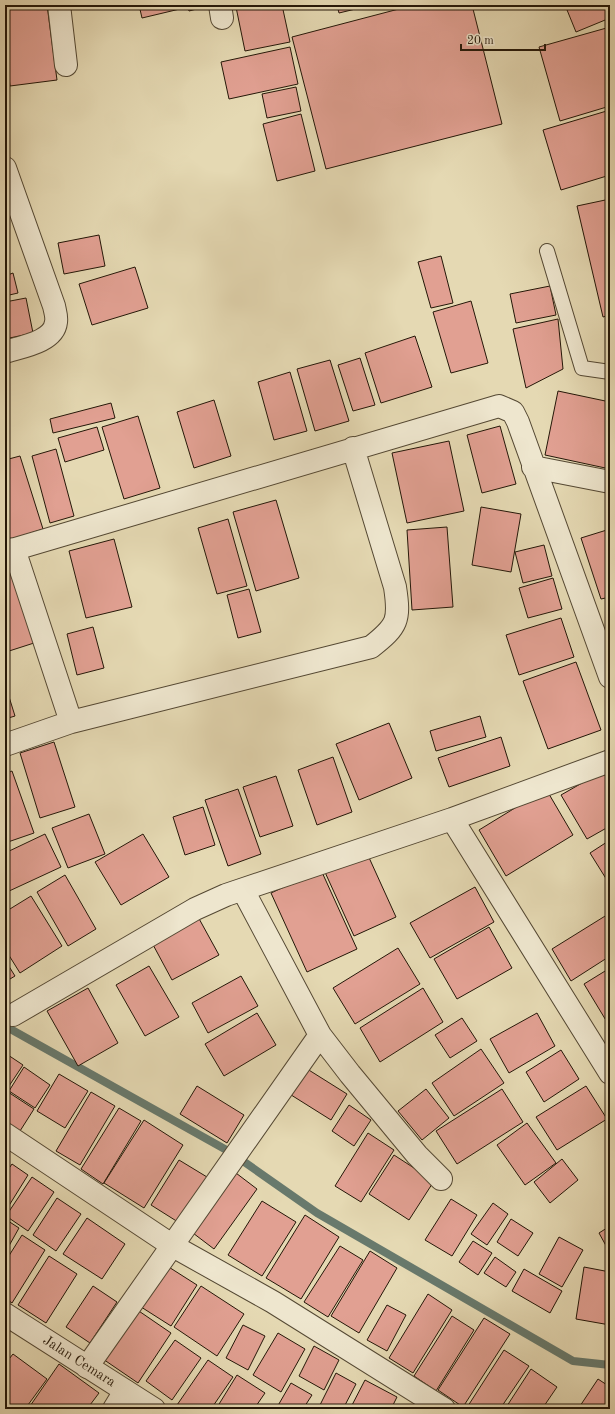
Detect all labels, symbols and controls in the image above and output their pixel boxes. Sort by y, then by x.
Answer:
scale bar [461,26,545,52]
text: 20 m [467,35,494,47]
street label: Jalan Cemara [40,1333,118,1390]

